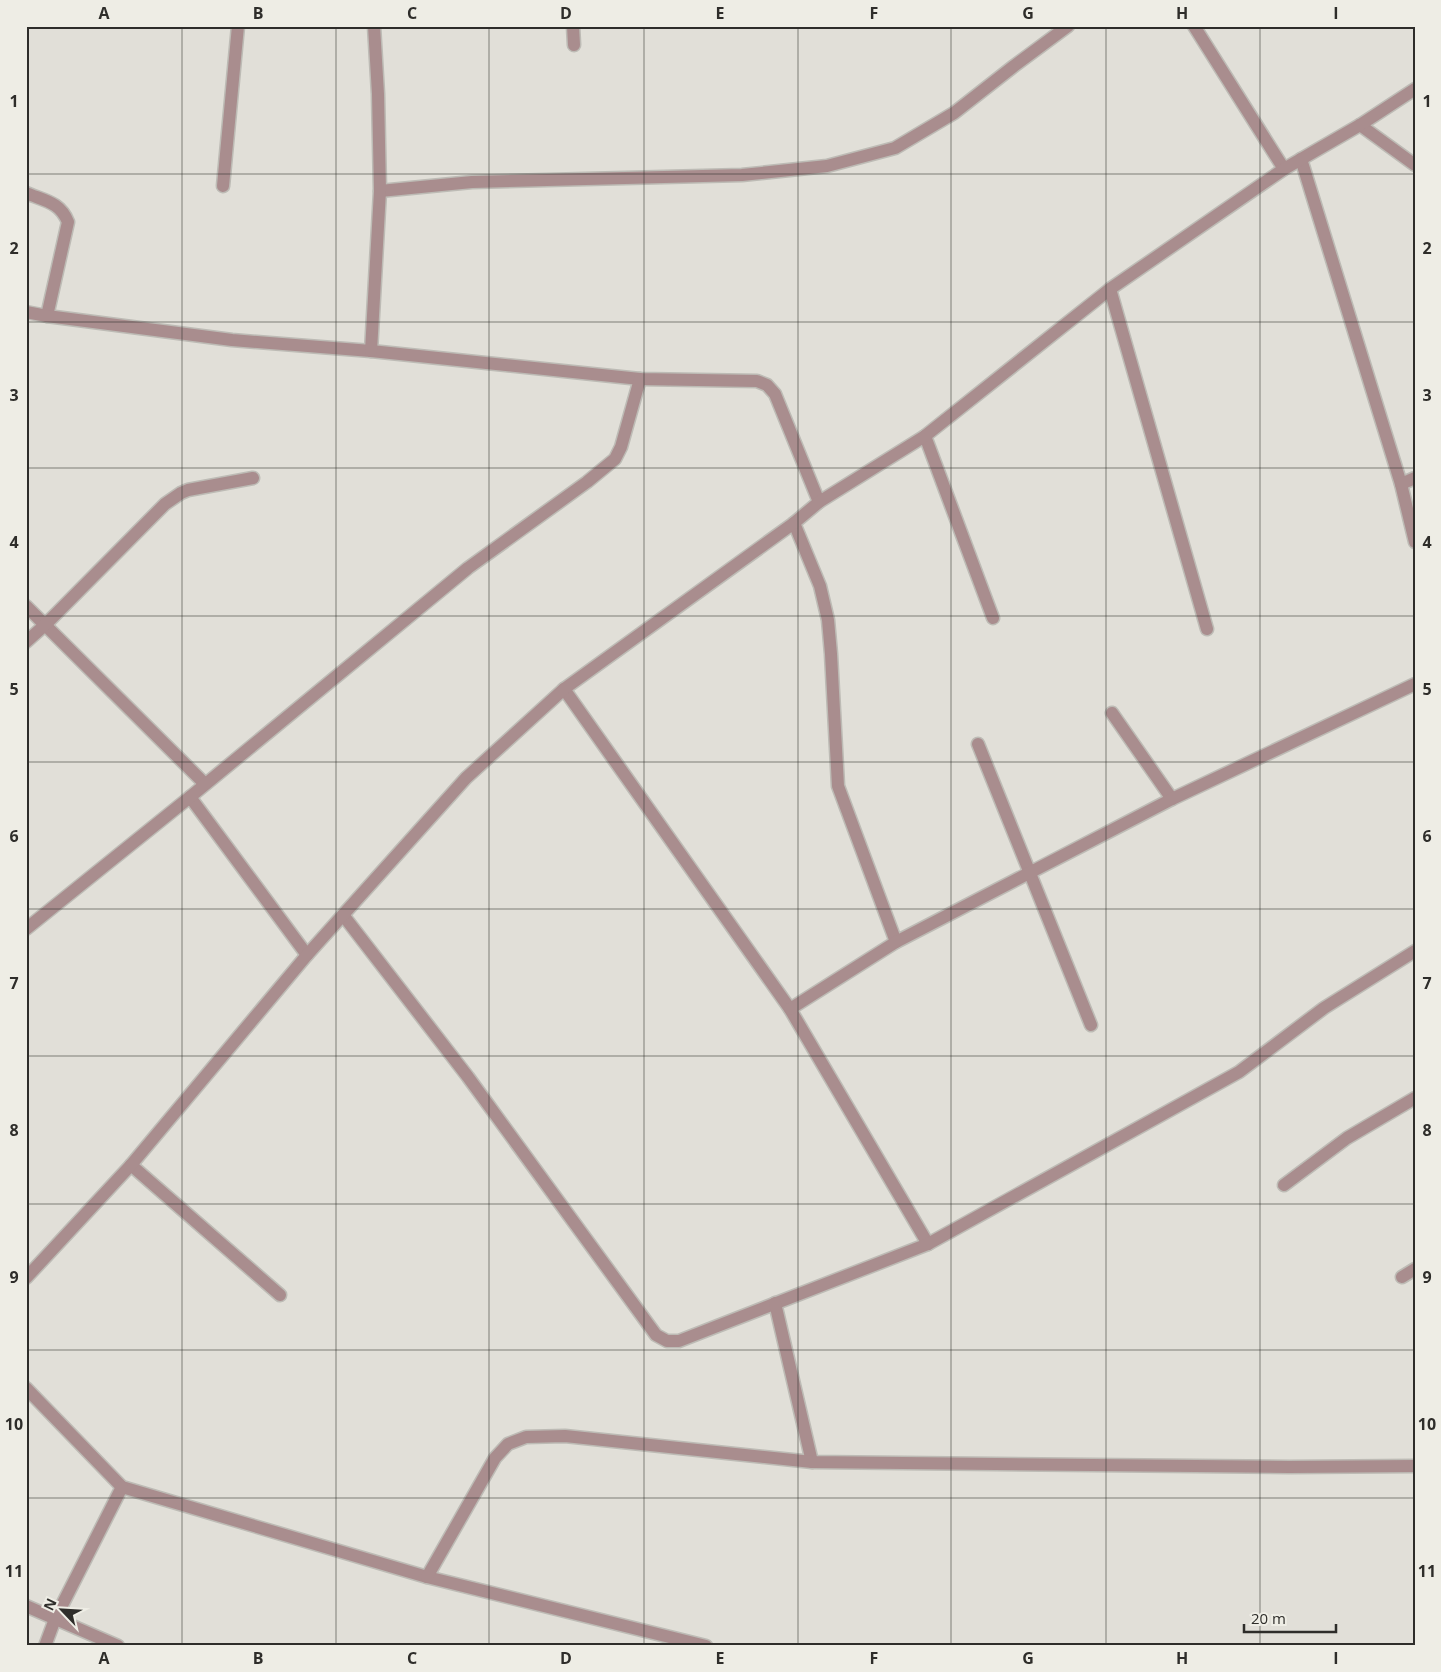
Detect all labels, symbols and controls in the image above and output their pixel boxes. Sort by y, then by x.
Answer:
text: A [98,2,110,24]
text: B [253,2,263,24]
text: C [407,2,417,24]
text: D [560,2,572,24]
text: E [716,2,725,24]
text: F [870,2,878,24]
text: G [1022,2,1034,24]
text: H [1176,2,1188,24]
text: I [1333,2,1339,24]
text: 1 [9,90,19,112]
text: 1 [1422,90,1432,112]
text: 2 [9,237,19,259]
text: 2 [1422,237,1432,259]
text: 3 [9,384,19,406]
text: 3 [1422,384,1432,406]
text: 4 [9,531,19,553]
text: 4 [1422,531,1432,553]
text: 5 [9,678,19,700]
text: 5 [1422,678,1432,700]
text: 6 [9,825,19,847]
text: 6 [1422,825,1432,847]
text: 7 [9,972,19,994]
text: 7 [1422,972,1432,994]
text: 8 [9,1119,19,1141]
text: 8 [1422,1119,1432,1141]
text: 9 [9,1266,19,1288]
text: 9 [1422,1266,1432,1288]
text: 10 [5,1413,23,1435]
text: 10 [1418,1413,1436,1435]
text: 11 [5,1560,23,1582]
text: 11 [1418,1560,1436,1582]
north arrow [38,1584,88,1634]
text: N [39,1595,61,1613]
scale bar [1244,1602,1336,1634]
text: 20 m [1251,1608,1286,1628]
text: A [98,1647,110,1669]
text: B [253,1647,263,1669]
text: C [407,1647,417,1669]
text: D [560,1647,572,1669]
text: E [716,1647,725,1669]
text: F [870,1647,878,1669]
text: G [1022,1647,1034,1669]
text: H [1176,1647,1188,1669]
text: I [1333,1647,1339,1669]

